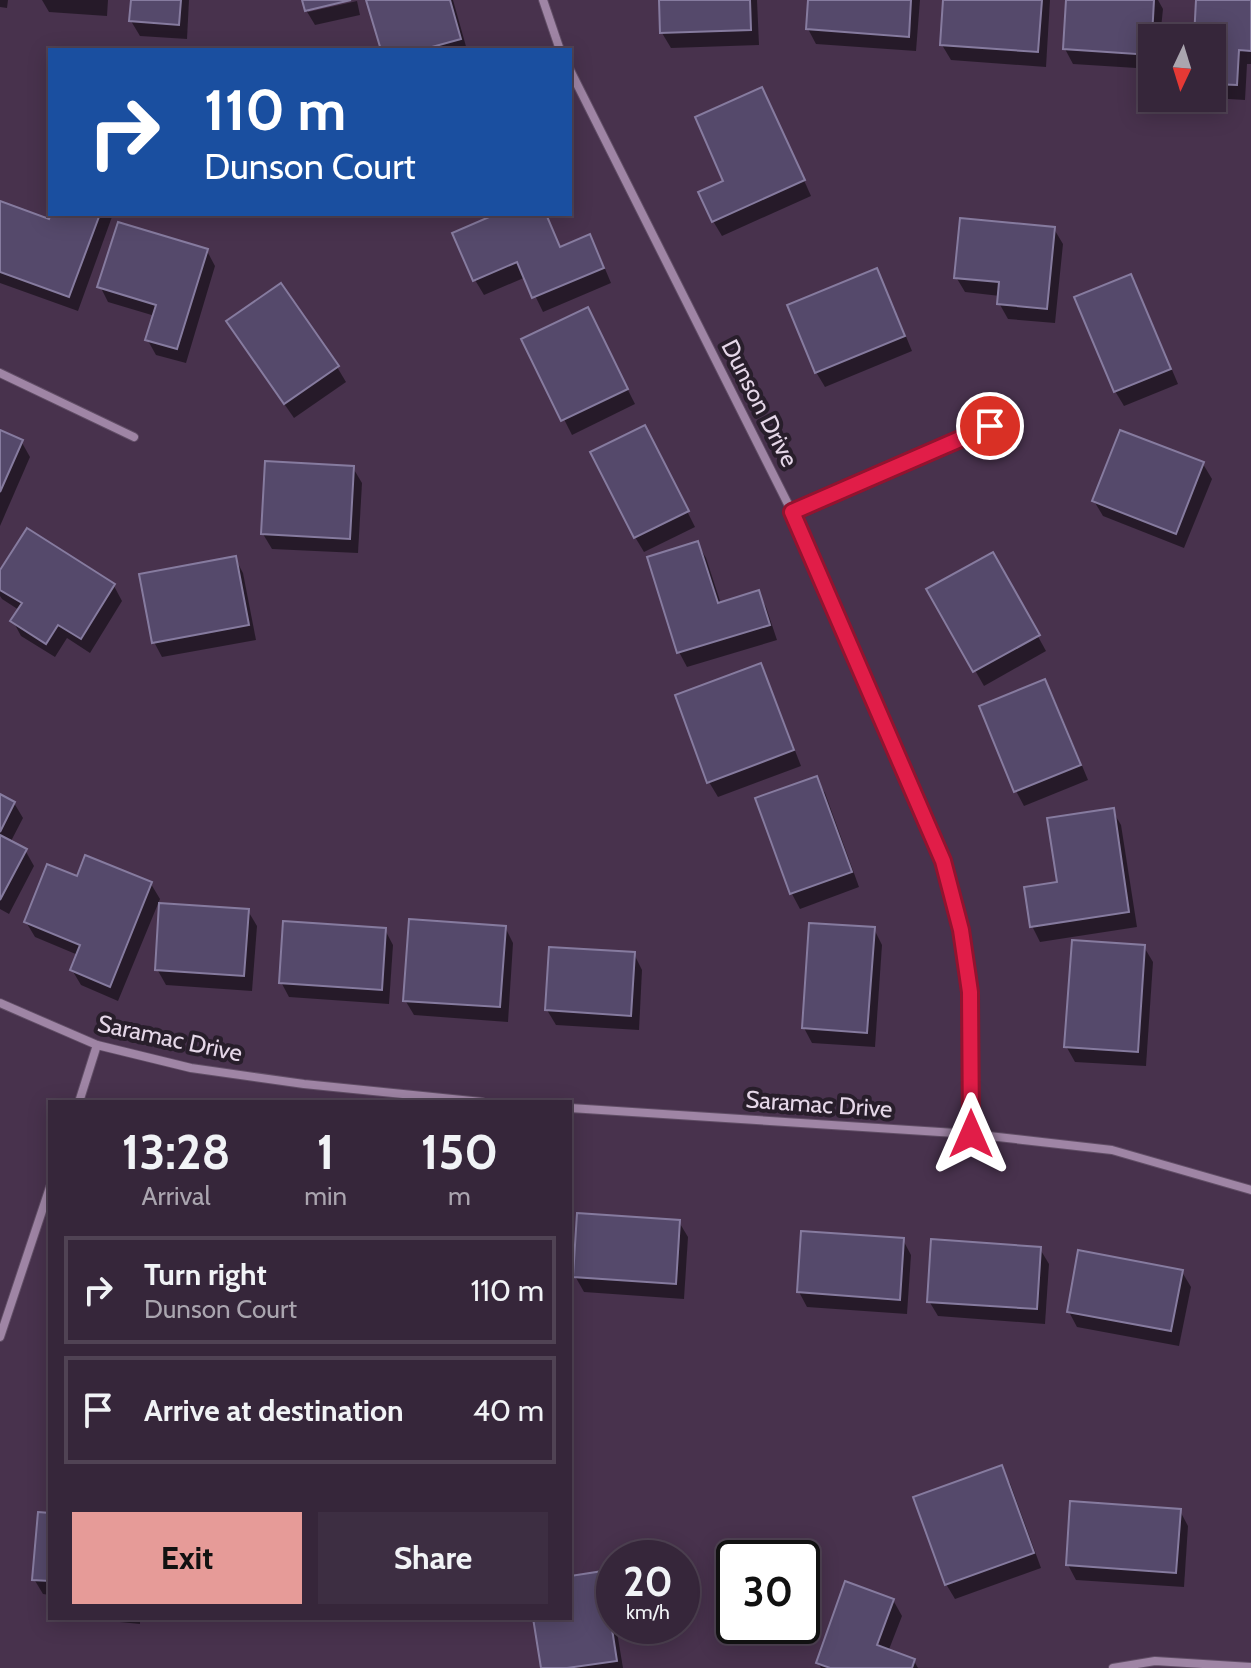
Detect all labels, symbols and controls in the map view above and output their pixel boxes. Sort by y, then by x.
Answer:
north arrow [1138,24,1226,112]
map controls [1138,24,1226,112]
text: 110 m [204,76,346,144]
icon: right [72,80,176,184]
text: Dunson Court [204,144,416,188]
street label: Dunson Drive [716,334,804,472]
pin [956,392,1024,460]
icon: arrive [968,404,1012,448]
street label: Saramac Drive [95,1009,245,1067]
street label: Saramac Drive [745,1084,893,1124]
position arrow [929,1092,1013,1176]
text: 13:28 [122,1123,230,1181]
text: 1 [317,1123,334,1181]
text: 150 [421,1123,498,1181]
text: Arrival [141,1180,211,1212]
text: min [304,1180,347,1212]
text: m [448,1180,471,1212]
text: Turn right [144,1256,267,1293]
icon: right [76,1268,120,1312]
text: 110 m [470,1272,544,1309]
text: Dunson Court [144,1293,297,1325]
icon: arrive [76,1388,120,1432]
text: Arrive at destination [144,1392,404,1429]
text: 40 m [473,1392,544,1429]
button: Exit [72,1512,302,1604]
button: Share [318,1512,548,1604]
speed limit sign: 30 [716,1540,820,1644]
text: 20 [623,1557,673,1606]
text: km/h [626,1600,670,1624]

